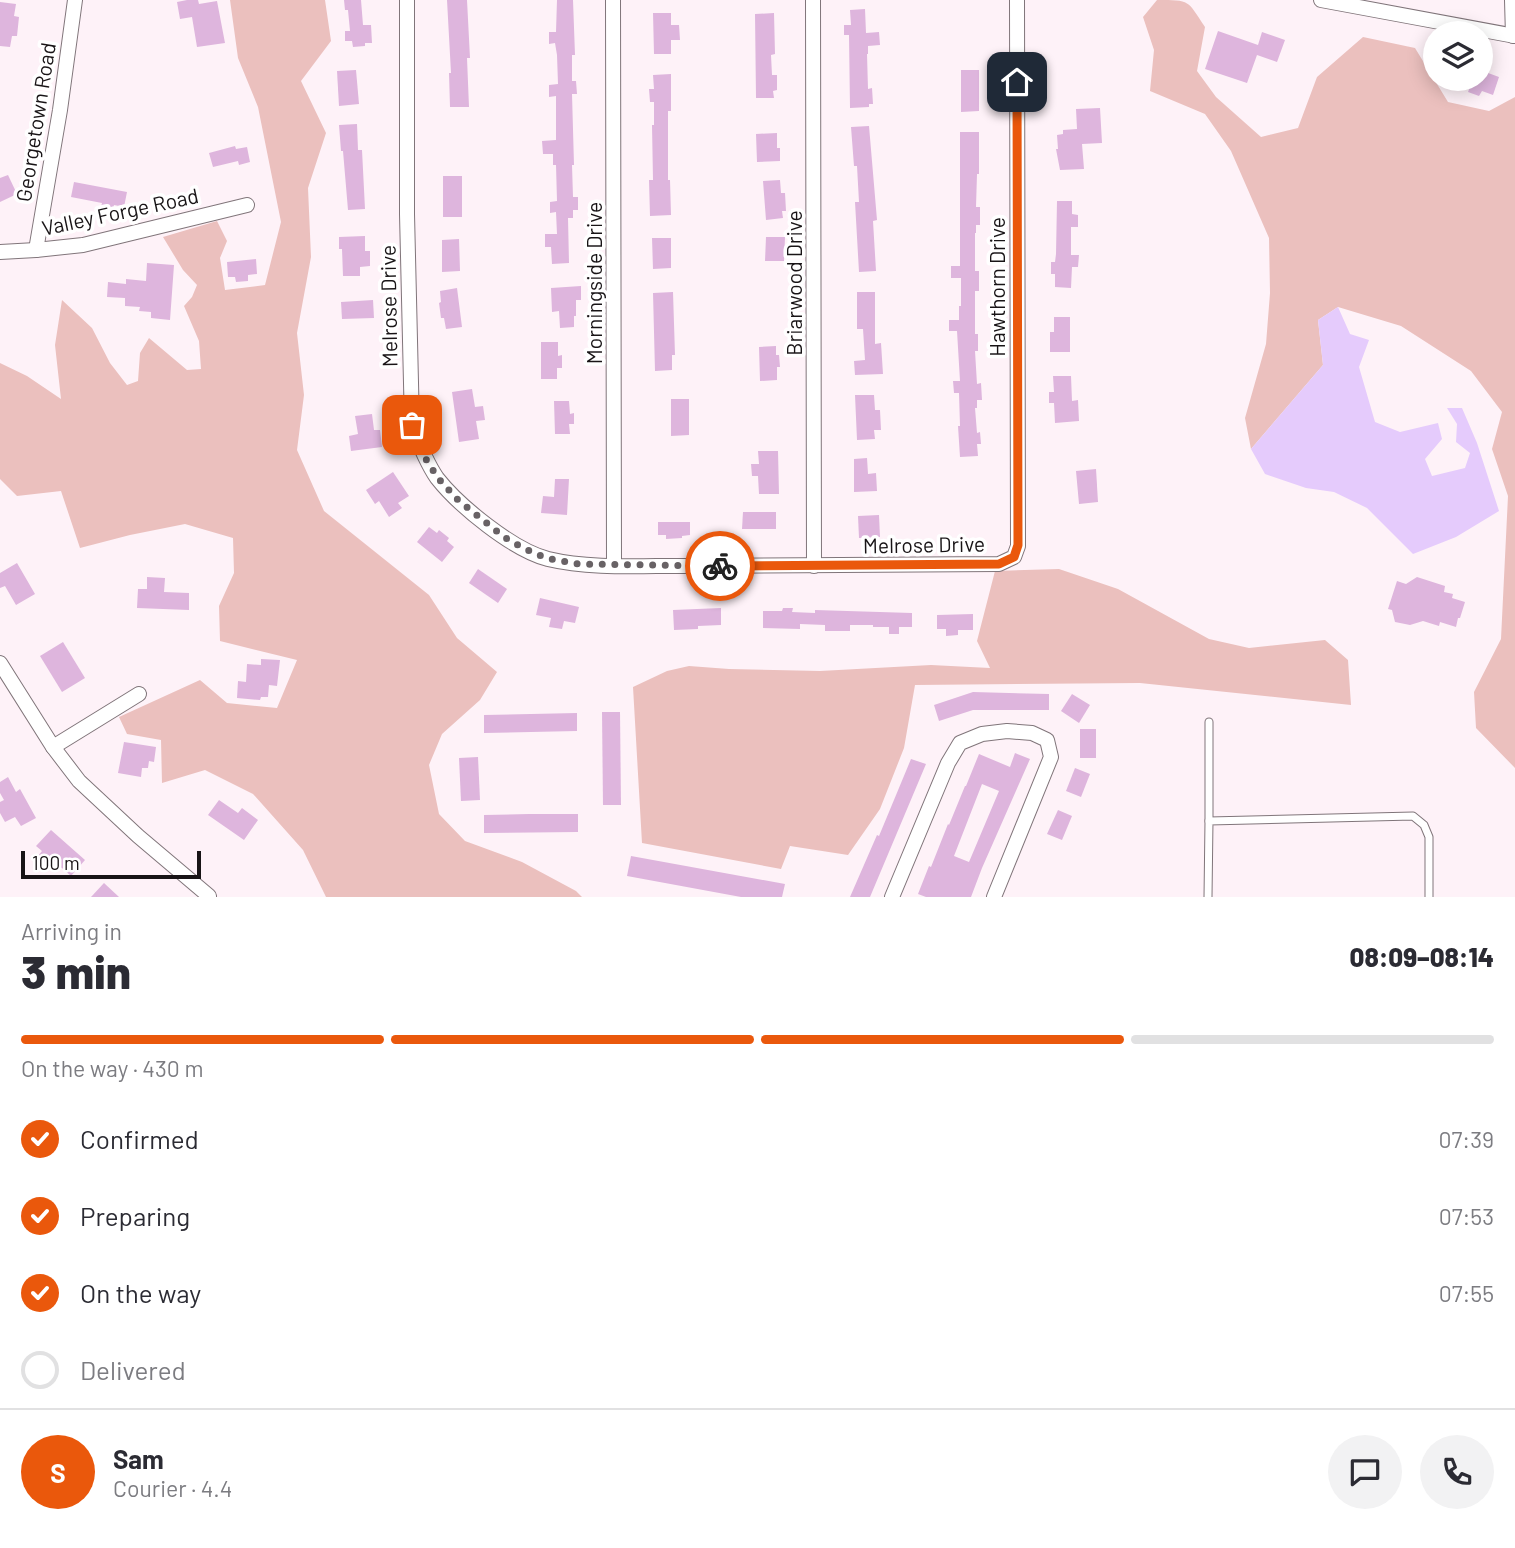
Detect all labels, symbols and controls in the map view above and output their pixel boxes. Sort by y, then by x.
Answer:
map controls [1423,21,1493,91]
button: layers [1423,21,1493,91]
street label: Georgetown Road [10,41,60,203]
pin [987,52,1047,112]
icon: home [998,63,1036,101]
street label: Valley Forge Road [39,182,201,240]
street label: Morningside Drive [581,202,606,364]
street label: Briarwood Drive [781,210,806,356]
street label: Hawthorn Drive [984,217,1009,357]
street label: Melrose Drive [374,245,402,367]
pin [382,395,442,455]
icon: bag [393,406,431,444]
street label: Melrose Drive [863,530,985,558]
courier [685,531,755,601]
icon: bike [701,547,739,585]
scale bar [21,848,201,880]
text: 100 m [32,851,80,874]
text: Arriving in [21,917,122,945]
text: 08:09–08:14 [1350,941,1494,972]
text: 3 min [21,943,131,998]
text: On the way · 430 m [21,1054,203,1082]
icon: check [21,1120,59,1158]
text: Confirmed [80,1123,199,1154]
text: 07:39 [1439,1125,1494,1153]
icon: check [21,1197,59,1235]
text: Preparing [80,1200,190,1231]
text: 07:53 [1439,1202,1494,1230]
icon: check [21,1274,59,1312]
text: On the way [80,1277,201,1308]
text: 07:55 [1439,1279,1494,1307]
text: Delivered [80,1354,186,1385]
button: chat [1328,1435,1402,1509]
button: phone [1420,1435,1494,1509]
text: Sam [113,1443,164,1474]
text: S [50,1457,66,1488]
text: Courier · 4.4 [113,1474,232,1502]

